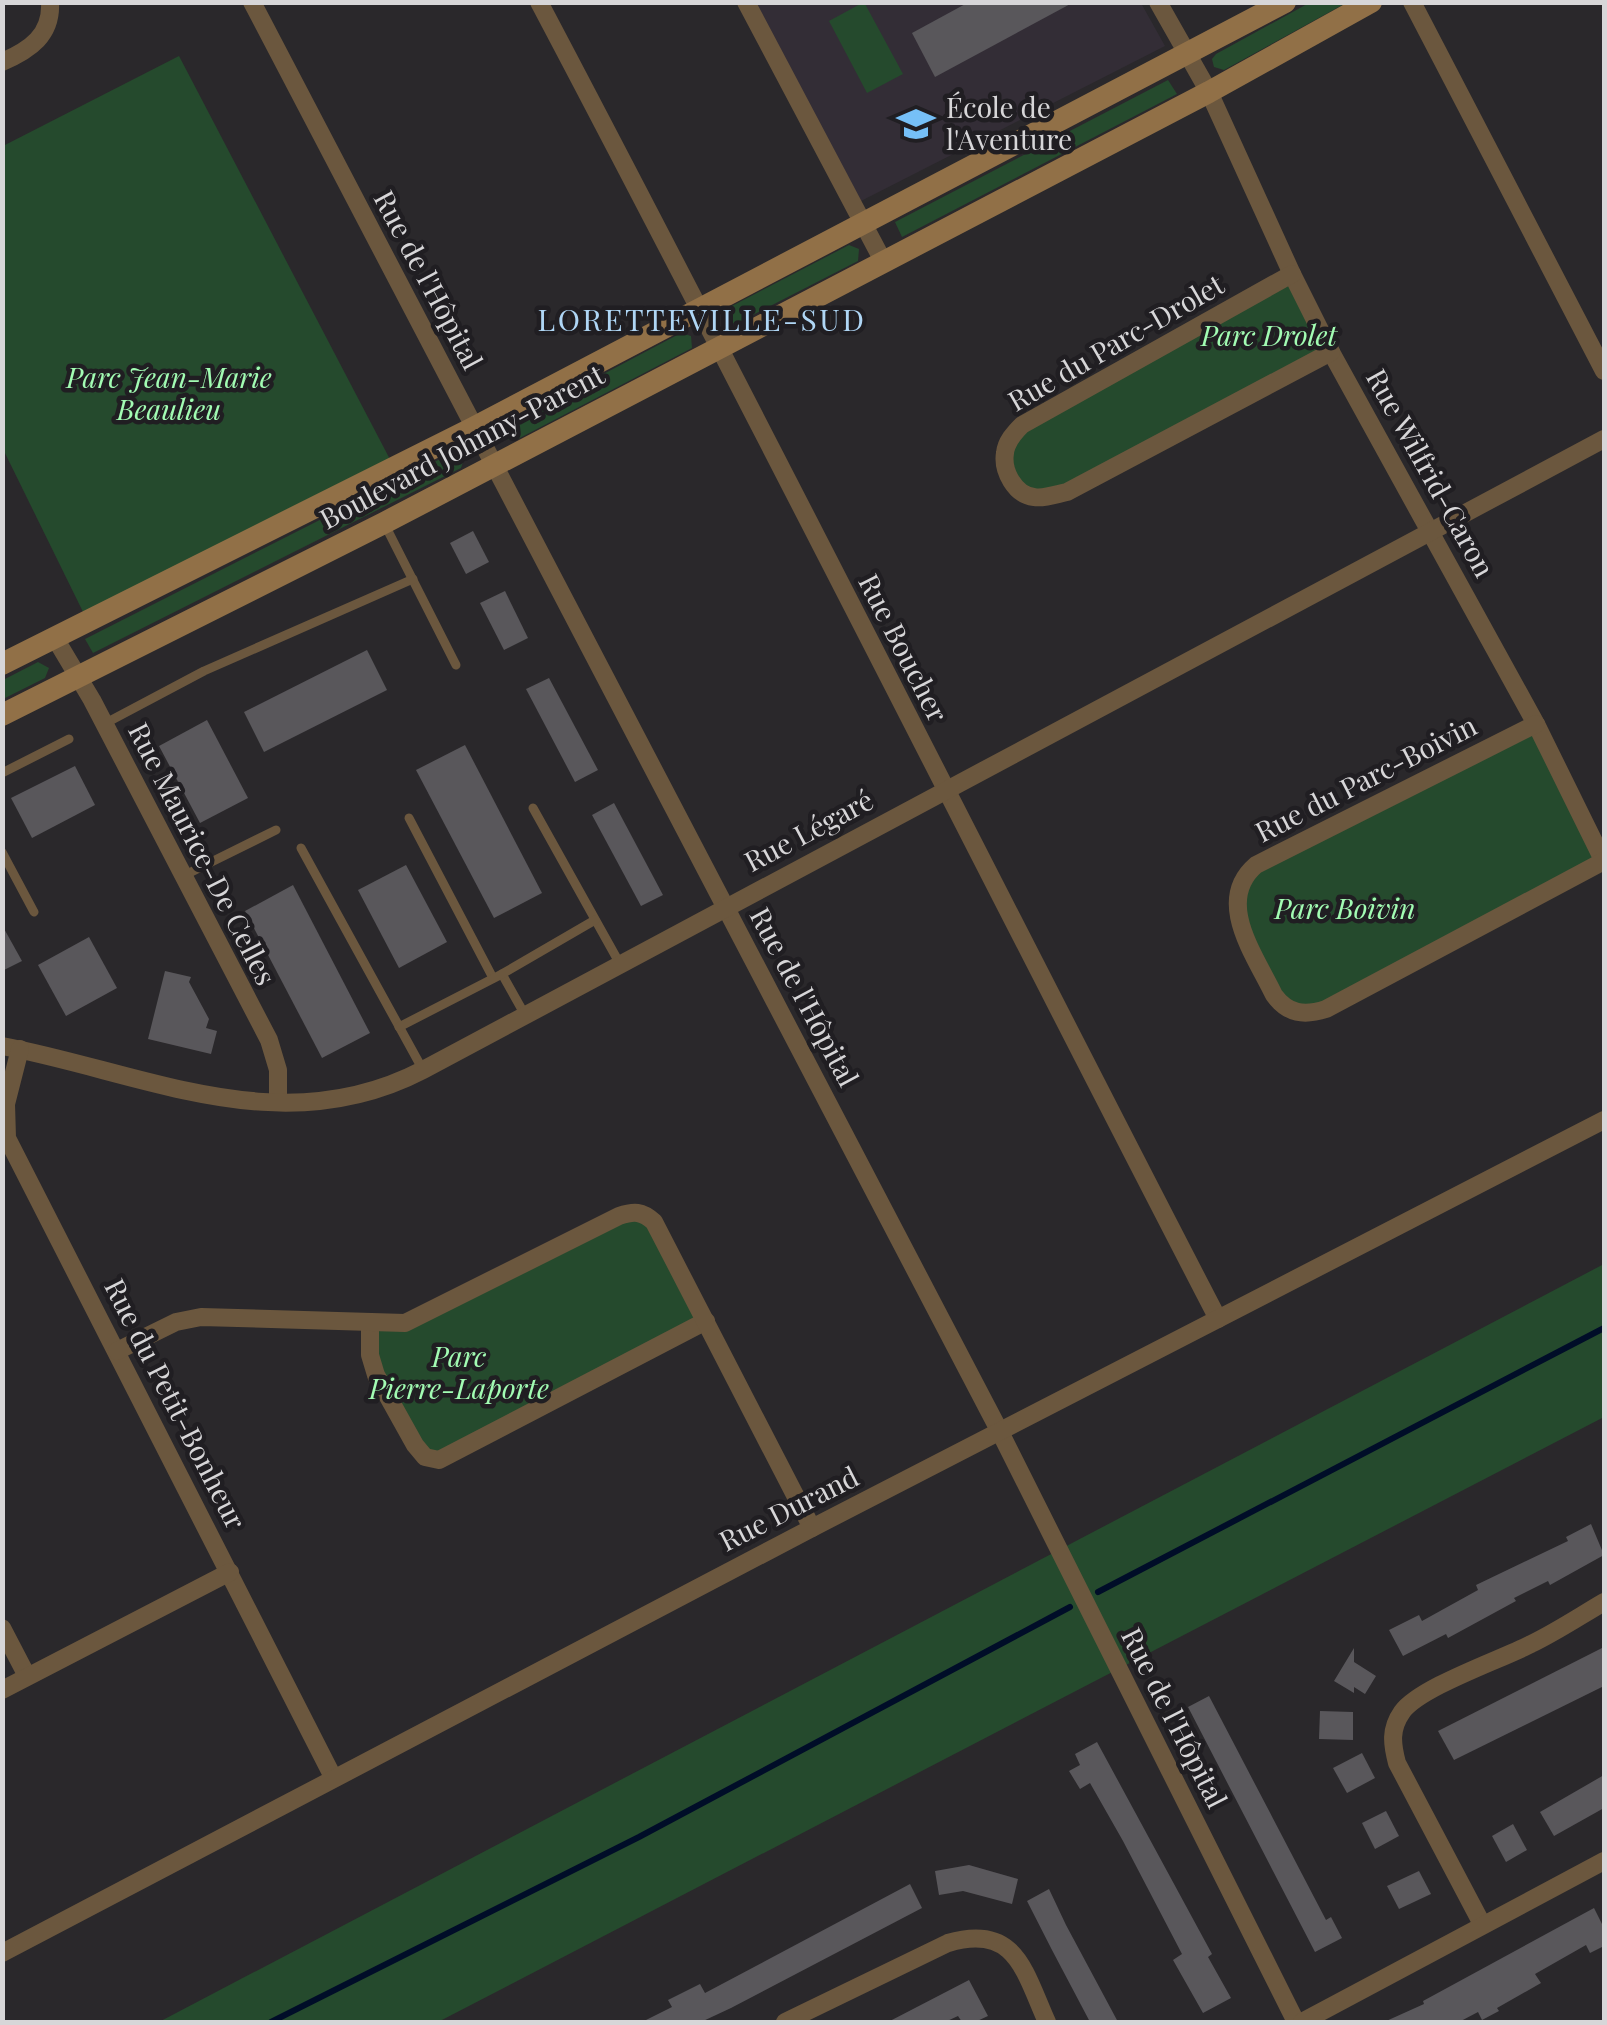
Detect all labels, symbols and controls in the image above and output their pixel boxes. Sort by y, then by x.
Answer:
place label: École de l'Aventure [946,88,1072,157]
school or university icon: École de l'Aventure [895,103,937,145]
street label: Rue de l'Hôpital [367,183,492,375]
street label: Rue du Parc-Drolet [1001,264,1231,419]
district label: LORETTEVILLE-SUD [538,299,866,339]
park label: Parc Drolet [1200,316,1339,353]
street label: Boulevard Johnny-Parent [313,354,611,536]
park label: Parc Jean-Marie Beaulieu [65,358,272,427]
street label: Rue Wilfrid-Caron [1359,362,1504,583]
street label: Rue Boucher [851,567,958,728]
street label: Rue du Parc-Boivin [1248,706,1483,849]
street label: Rue Maurice-De Celles [121,716,286,991]
street label: Rue Légaré [737,780,879,879]
park label: Parc Boivin [1274,889,1415,926]
street label: Rue de l'Hôpital [743,900,868,1092]
street label: Rue du Petit-Bonheur [97,1272,256,1535]
park label: Parc Pierre-Laporte [368,1337,549,1406]
street label: Rue Durand [712,1457,864,1559]
street label: Rue de l'Hôpital [1114,1621,1237,1814]

